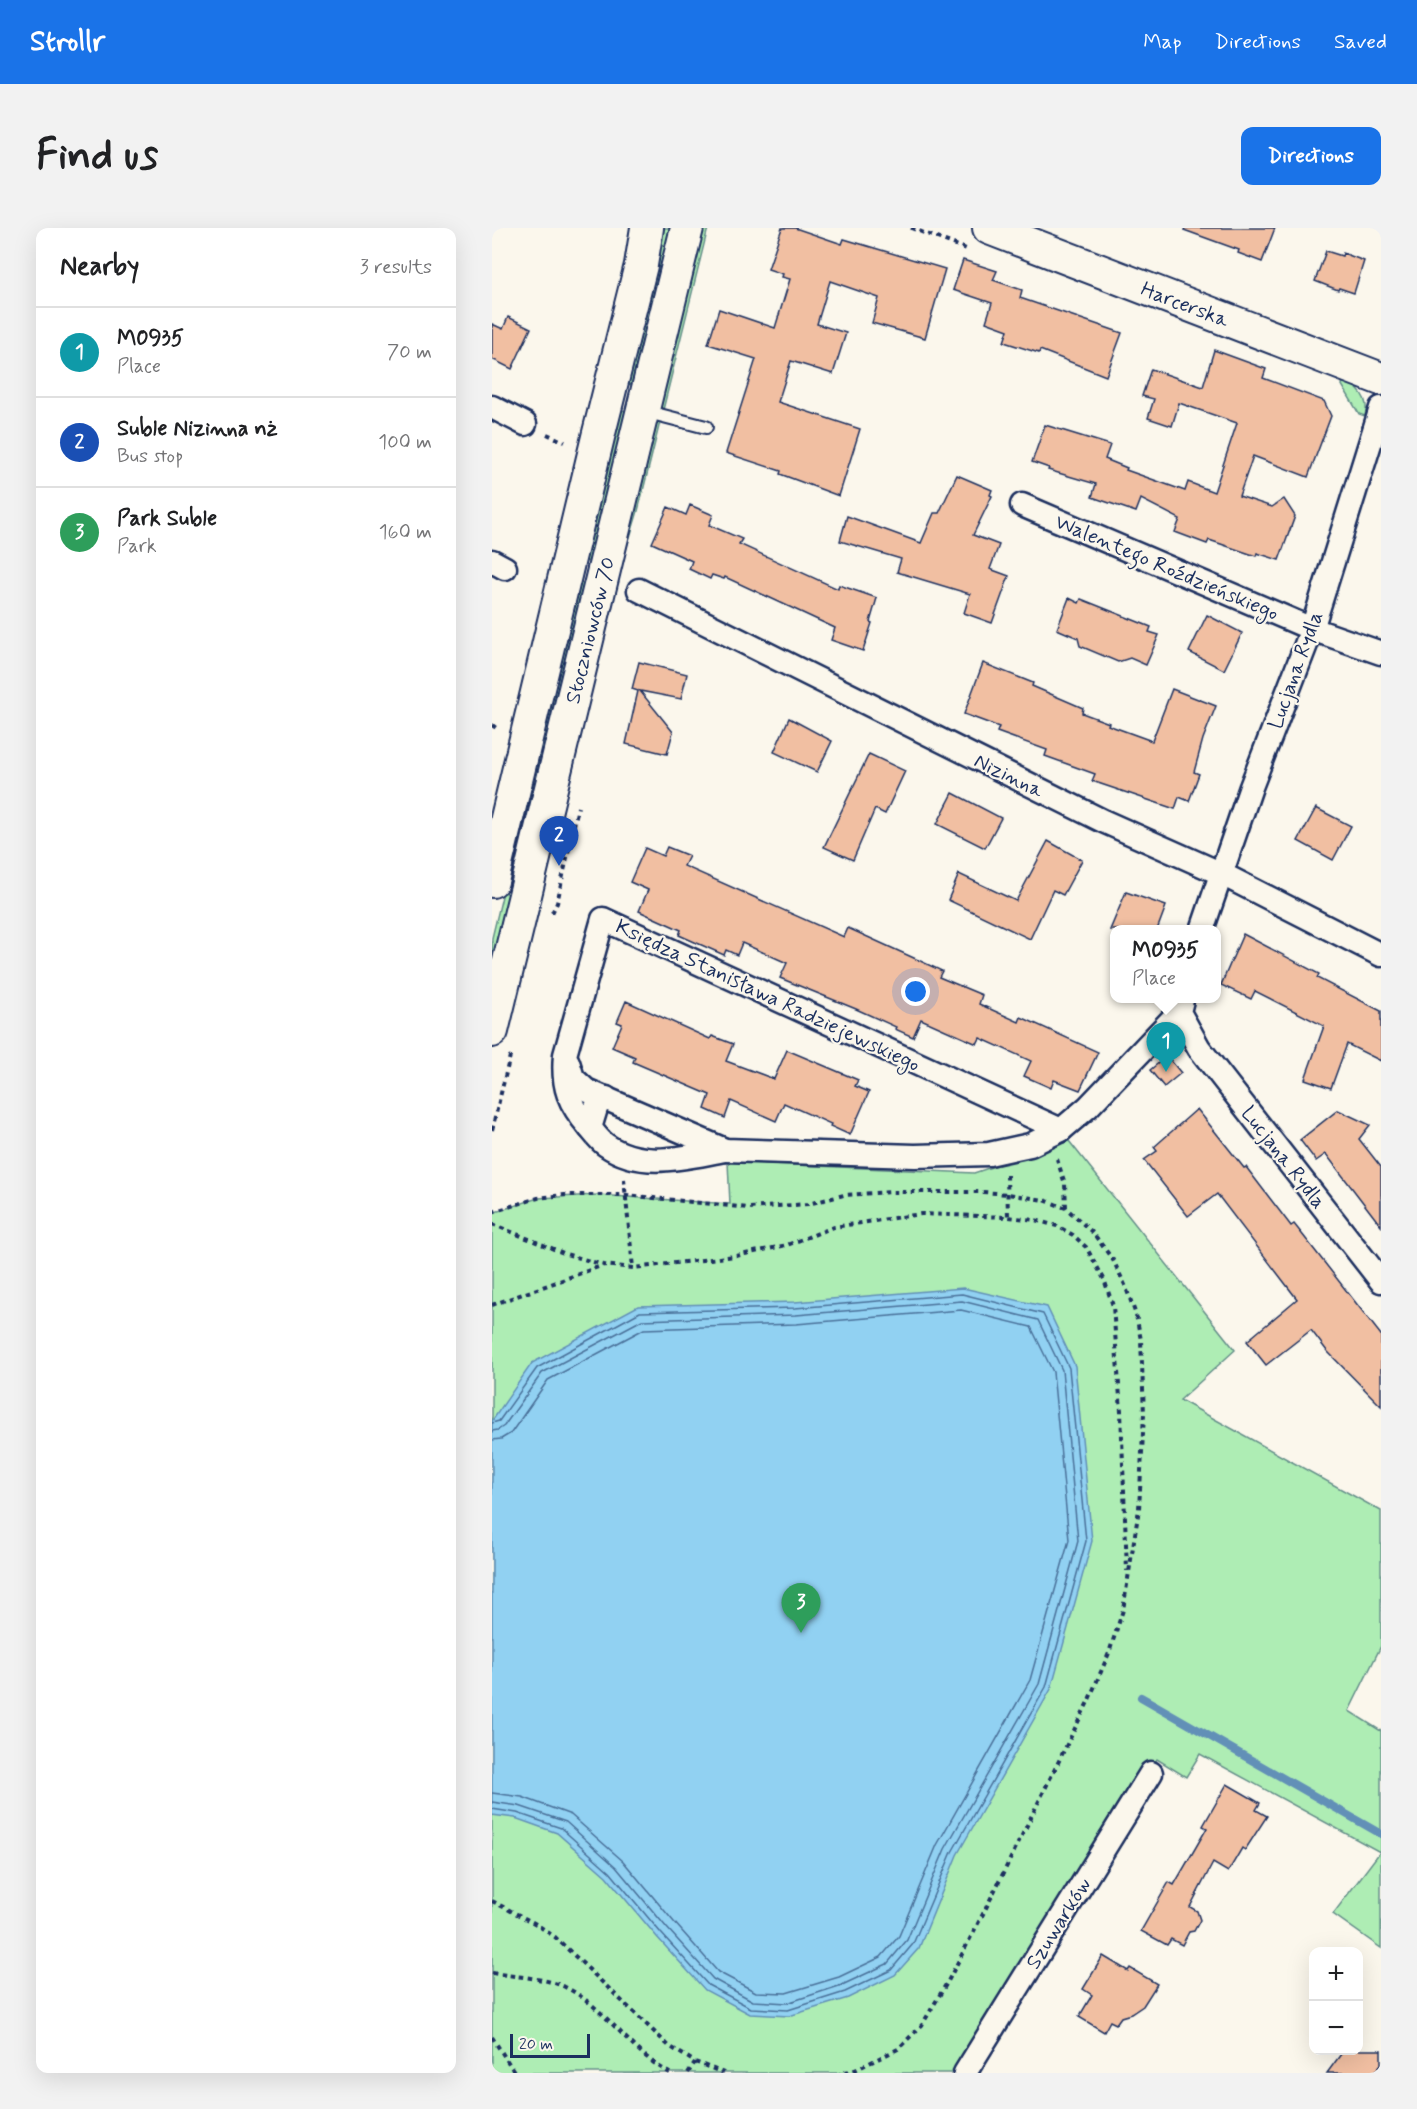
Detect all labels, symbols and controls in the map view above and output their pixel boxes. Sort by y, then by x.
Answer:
text: Strollr [30,24,105,61]
text: Map [1143,28,1182,56]
text: Directions [1215,28,1301,56]
text: Saved [1334,28,1387,56]
button: Directions [1241,127,1381,185]
text: Find us [36,129,158,184]
text: Nearby [60,250,139,284]
text: 3 results [360,254,432,281]
street label: Harcerska [1137,275,1233,335]
text: M0935 [117,325,184,353]
text: 1 [75,339,84,366]
text: 70 m [387,339,432,366]
text: Place [117,353,161,380]
text: Suble Nizinna nż [117,415,278,443]
text: 2 [75,429,84,456]
text: 100 m [378,429,432,456]
text: Bus stop [117,443,183,470]
text: Park Suble [117,505,217,533]
street label: Walentego Roździeńskiego [1050,508,1283,630]
text: 3 [75,519,84,546]
text: 160 m [379,519,432,546]
text: Park [117,533,157,560]
street label: Stoczniowców 70 [559,554,623,707]
street label: Lucjana Rydla [1262,608,1330,733]
street label: Nizinna [969,747,1048,805]
pin: 2 [540,816,578,866]
street label: Księdza Stanisława Radziejewskiego [610,913,924,1080]
popup [1110,925,1221,1003]
text: M0935 [1132,937,1199,965]
text: Place [1132,965,1176,992]
your location [901,977,930,1006]
pin: 1 [1146,1022,1186,1072]
street label: Lucjana Rydla [1234,1100,1332,1215]
pin: 3 [782,1584,820,1633]
street label: Szuwarków [1020,1872,1098,1975]
map controls [1309,1947,1363,2055]
button: + [1309,1947,1363,2001]
button: − [1309,2001,1363,2055]
scale bar [510,2031,590,2058]
text: 20 m [519,2034,553,2055]

